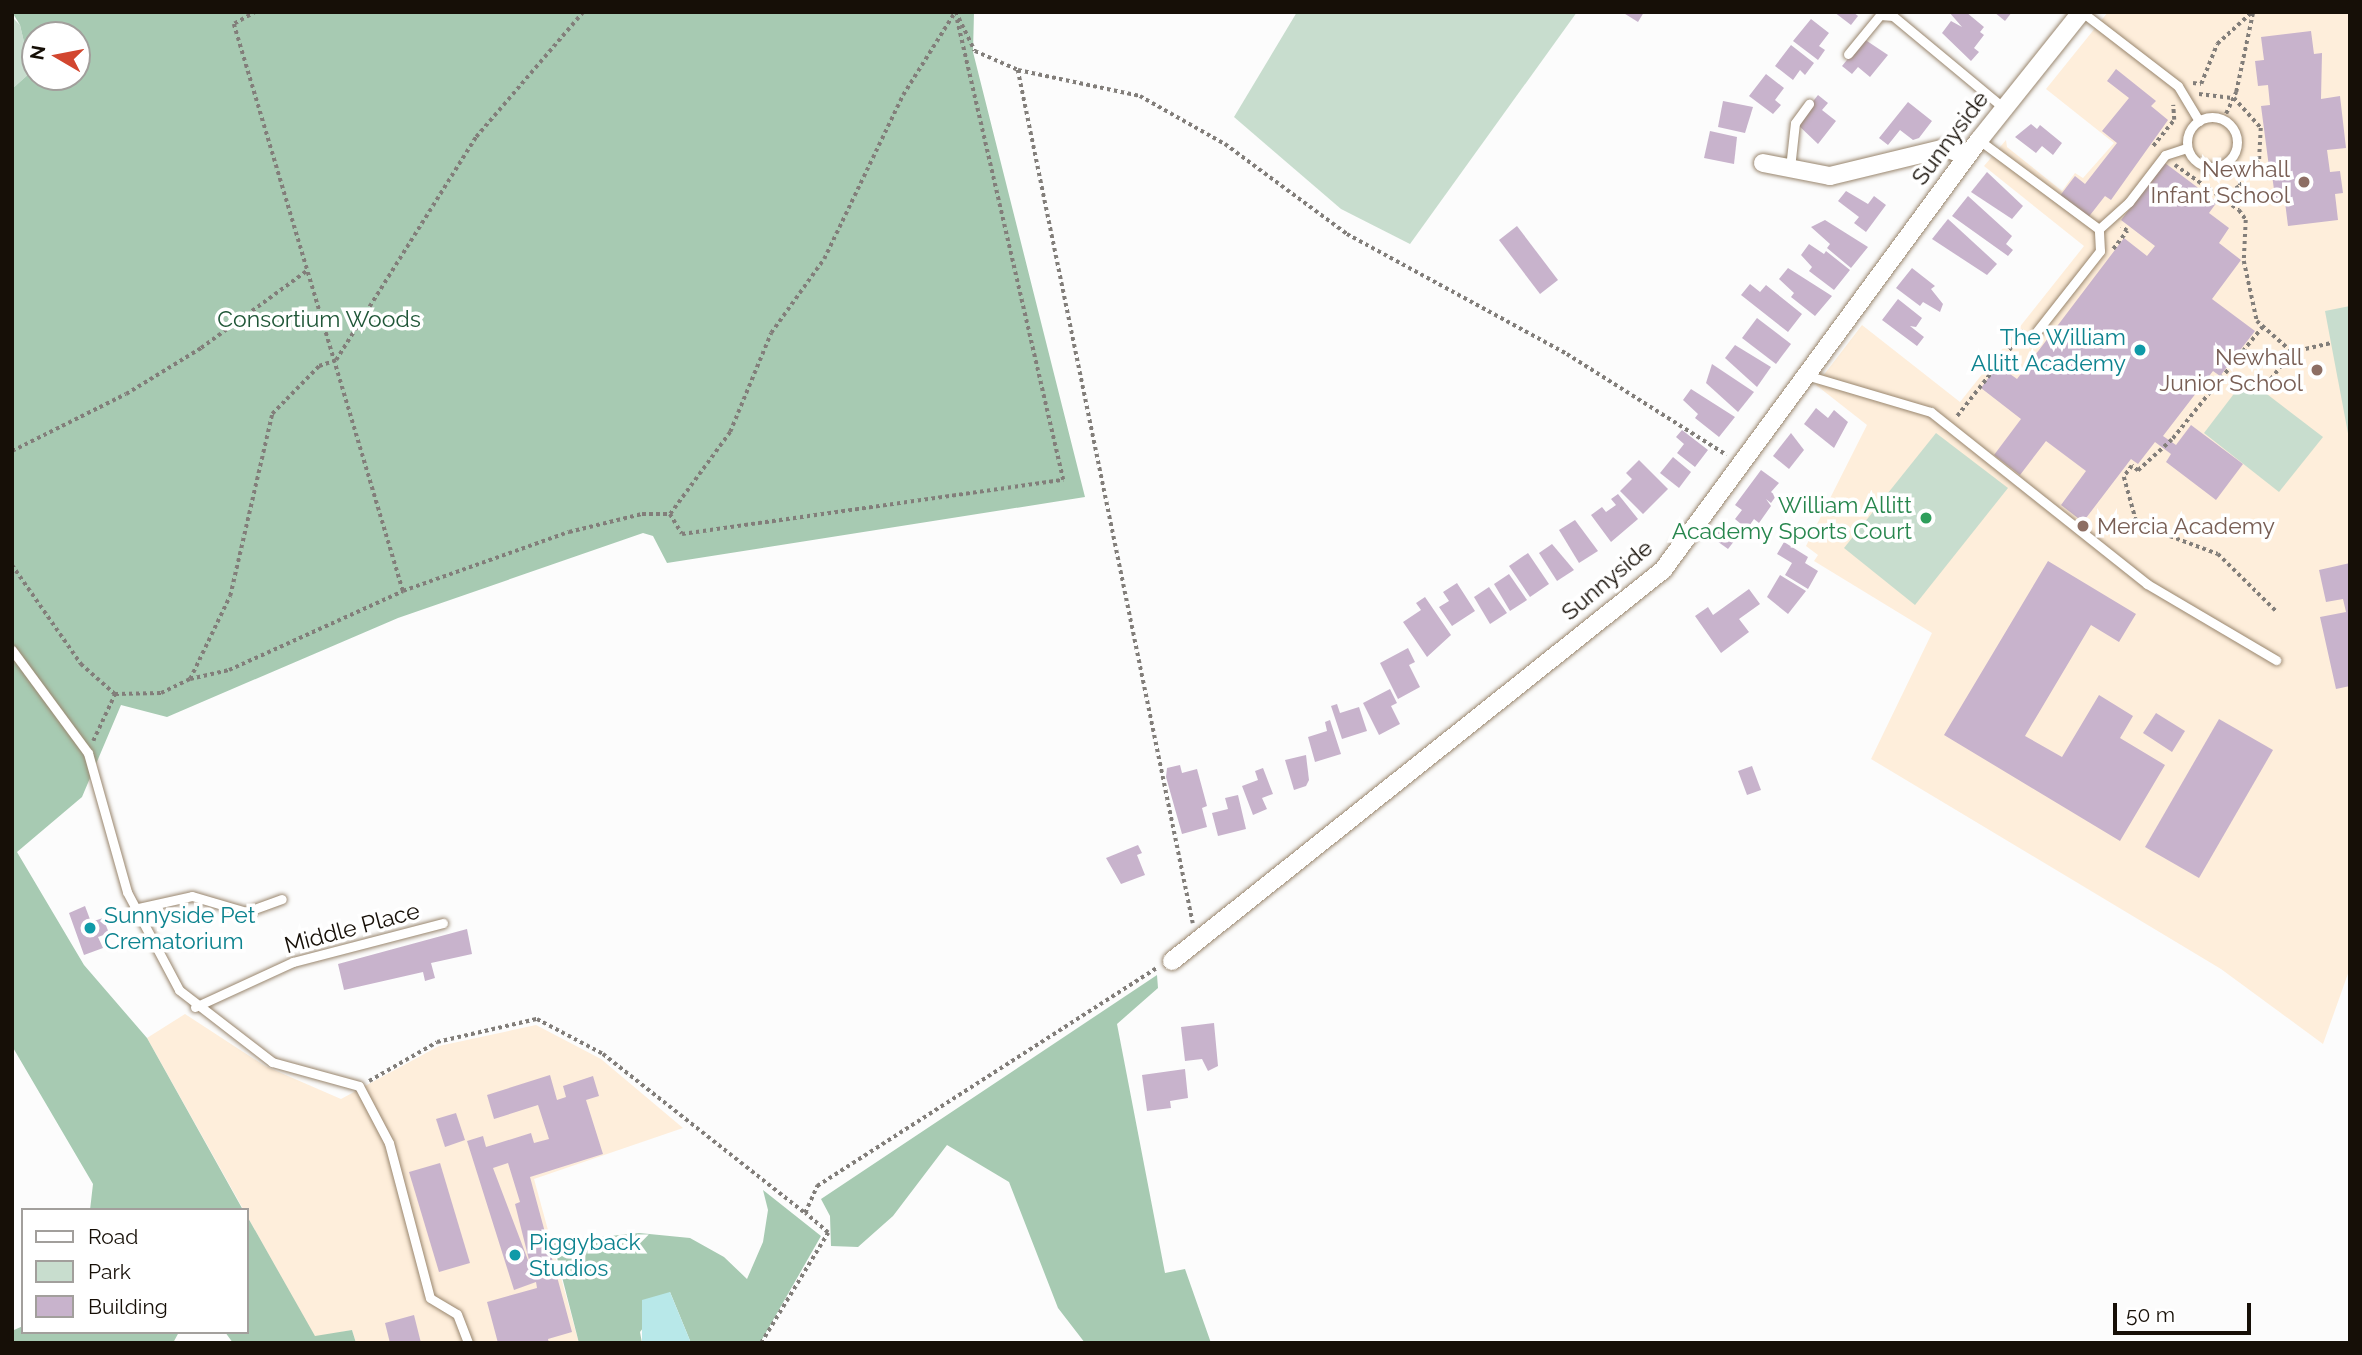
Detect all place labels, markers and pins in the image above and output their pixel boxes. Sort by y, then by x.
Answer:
place label: Newhall Infant School [2150,155,2290,209]
marker: Newhall Infant School [2296,174,2312,190]
place label: The William Allitt Academy [1970,323,2126,377]
marker: The William Allitt Academy [2132,342,2148,358]
place label: Newhall Junior School [2159,343,2303,397]
marker: Newhall Junior School [2309,362,2325,378]
place label: William Allitt Academy Sports Court [1671,491,1912,545]
marker: William Allitt Academy Sports Court [1918,510,1934,526]
place label: Mercia Academy [2097,512,2276,540]
marker: Mercia Academy [2075,518,2091,534]
place label: Sunnyside Pet Crematorium [104,901,255,955]
marker: Sunnyside Pet Crematorium [82,920,98,936]
place label: Piggyback Studios [529,1228,641,1282]
marker: Piggyback Studios [507,1247,523,1263]

